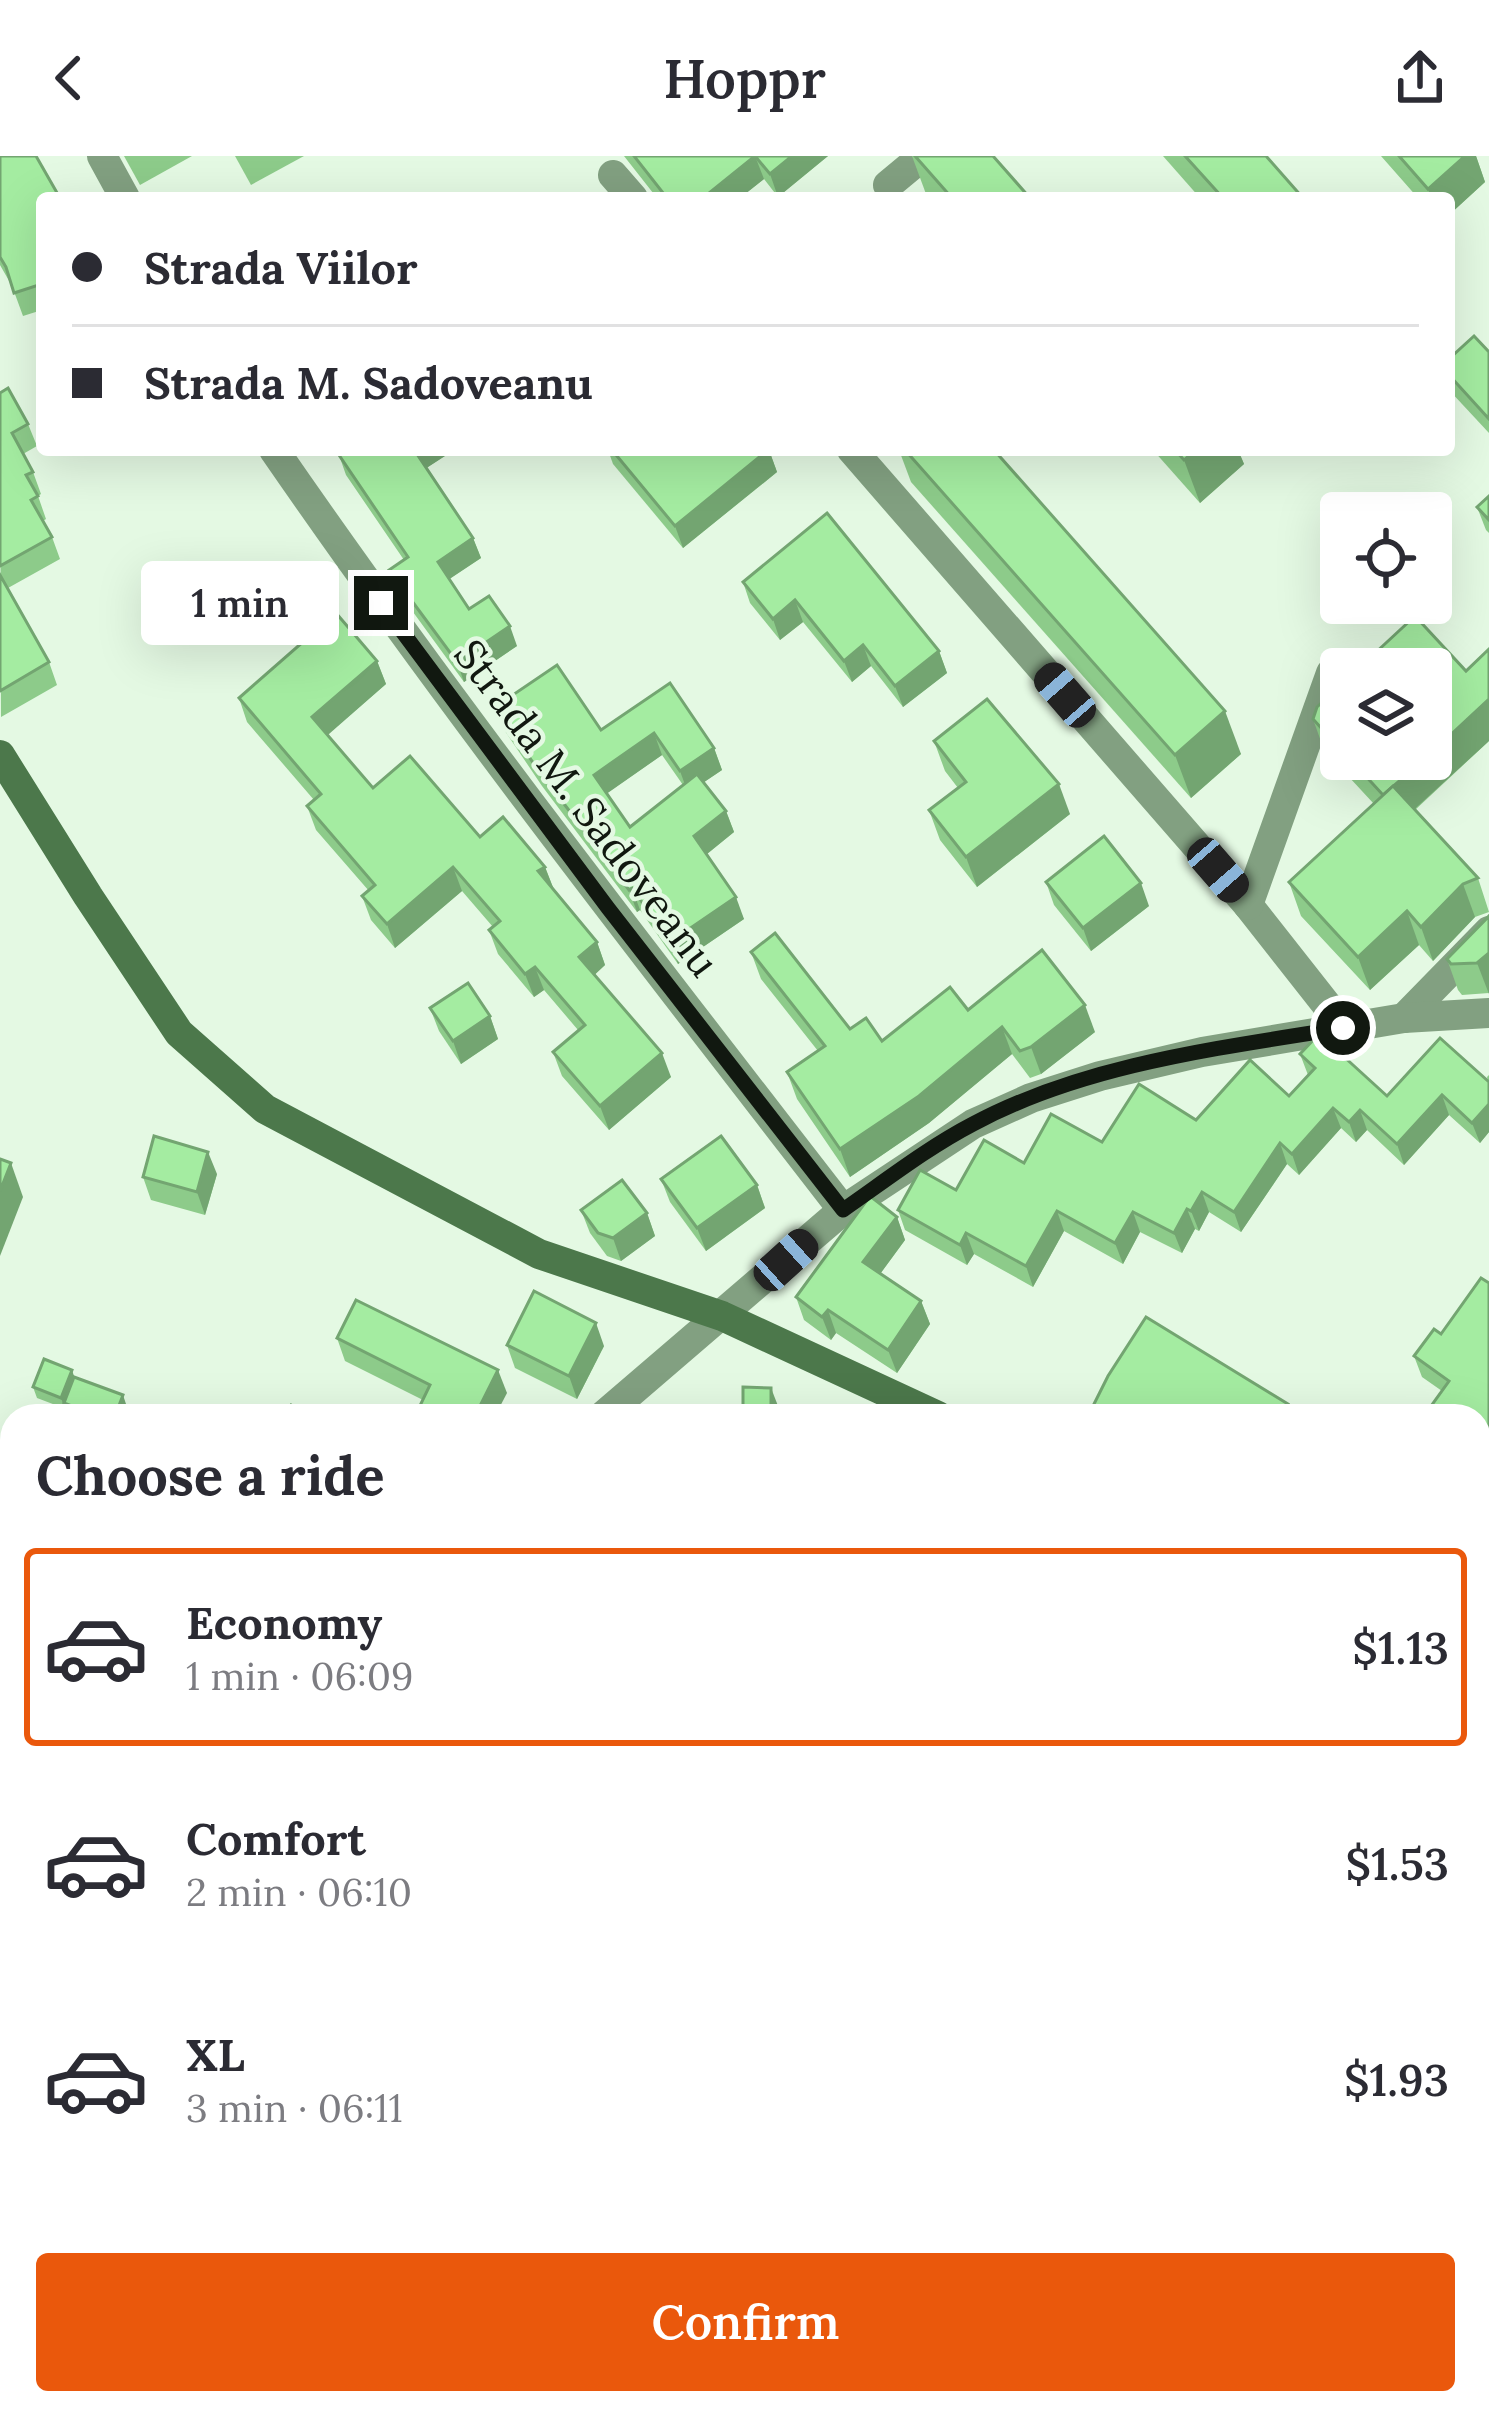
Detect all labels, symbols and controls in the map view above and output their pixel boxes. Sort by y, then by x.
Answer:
text: Hoppr [663,44,826,113]
icon: back [36,45,102,111]
icon: share [1387,45,1453,111]
text: Strada Viilor [144,239,418,296]
text: Strada M. Sadoveanu [144,354,593,411]
map controls [1320,492,1452,780]
button: locate [1320,492,1452,624]
callout: 1 min [141,561,339,645]
route end [354,576,408,630]
text: 1 min [191,578,289,628]
street label: Strada M. Sadoveanu [443,629,731,987]
button: layers [1320,648,1452,780]
car [1028,656,1102,734]
car [1181,831,1255,909]
route start [1316,1001,1370,1055]
car [747,1223,825,1297]
text: Choose a ride [36,1441,385,1510]
icon: car [42,1593,150,1701]
text: Economy [186,1594,382,1651]
text: $1.13 [1352,1619,1449,1676]
text: 1 min · 06:09 [186,1651,414,1701]
icon: car [42,1809,150,1917]
text: Comfort [186,1810,366,1867]
text: $1.53 [1346,1835,1449,1892]
text: 2 min · 06:10 [186,1867,412,1917]
icon: car [42,2025,150,2133]
text: XL [186,2026,245,2083]
text: $1.93 [1344,2051,1449,2108]
text: 3 min · 06:11 [186,2083,403,2133]
button: Confirm [36,2253,1455,2391]

